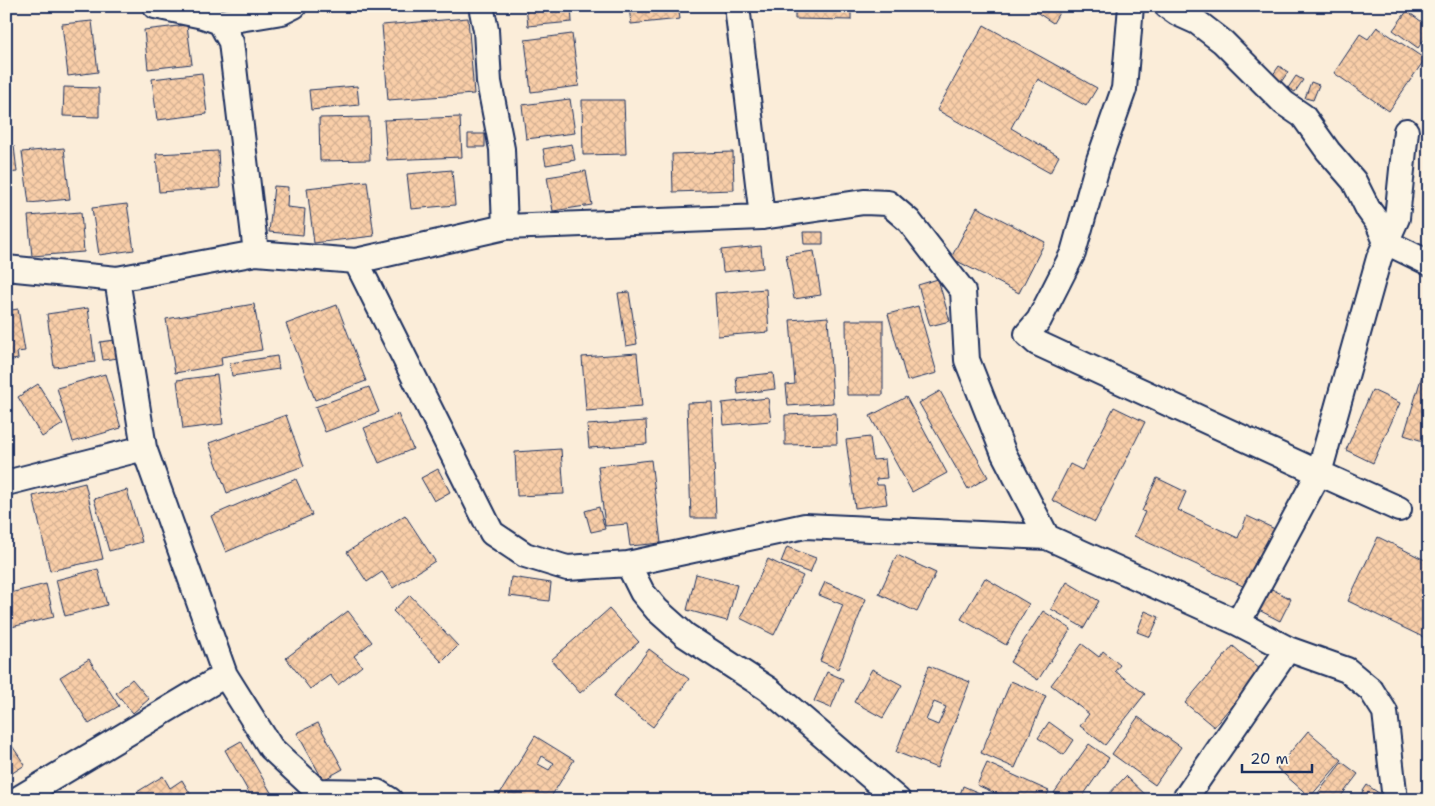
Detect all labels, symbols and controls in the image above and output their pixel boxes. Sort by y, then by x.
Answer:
scale bar [1242,741,1312,773]
text: 20 m [1250,749,1289,769]

